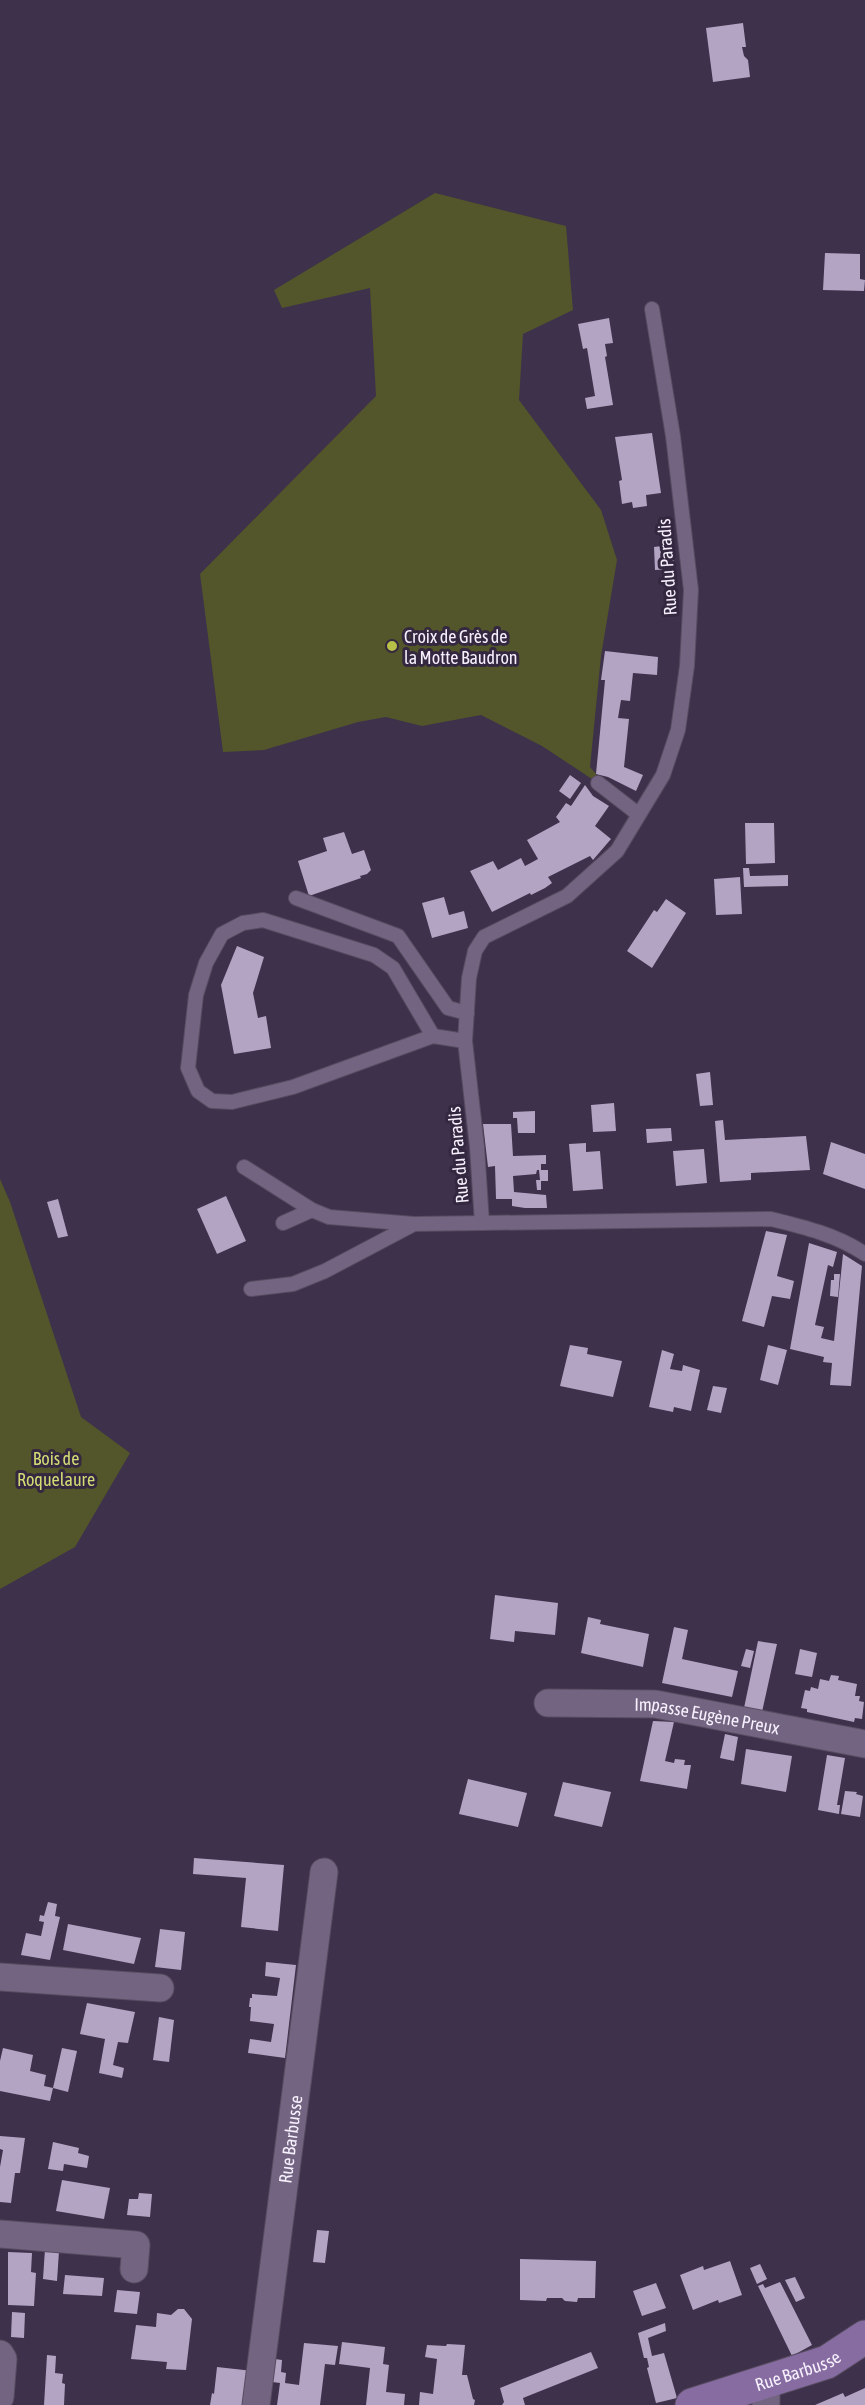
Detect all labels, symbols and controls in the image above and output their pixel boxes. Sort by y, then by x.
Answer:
street label: Rue du Paradis [653,518,681,616]
place label: Croix de Grès de la Motte Baudron [404,626,518,668]
marker: Croix de Grès de la Motte Baudron [385,639,399,653]
street label: Rue du Paradis [443,1106,473,1204]
park label: Bois de Roquelaure [17,1448,95,1490]
street label: Impasse Eugène Preux [634,1693,781,1738]
street label: Rue Barbusse [274,2094,306,2185]
street label: Rue Barbusse [752,2346,844,2395]

